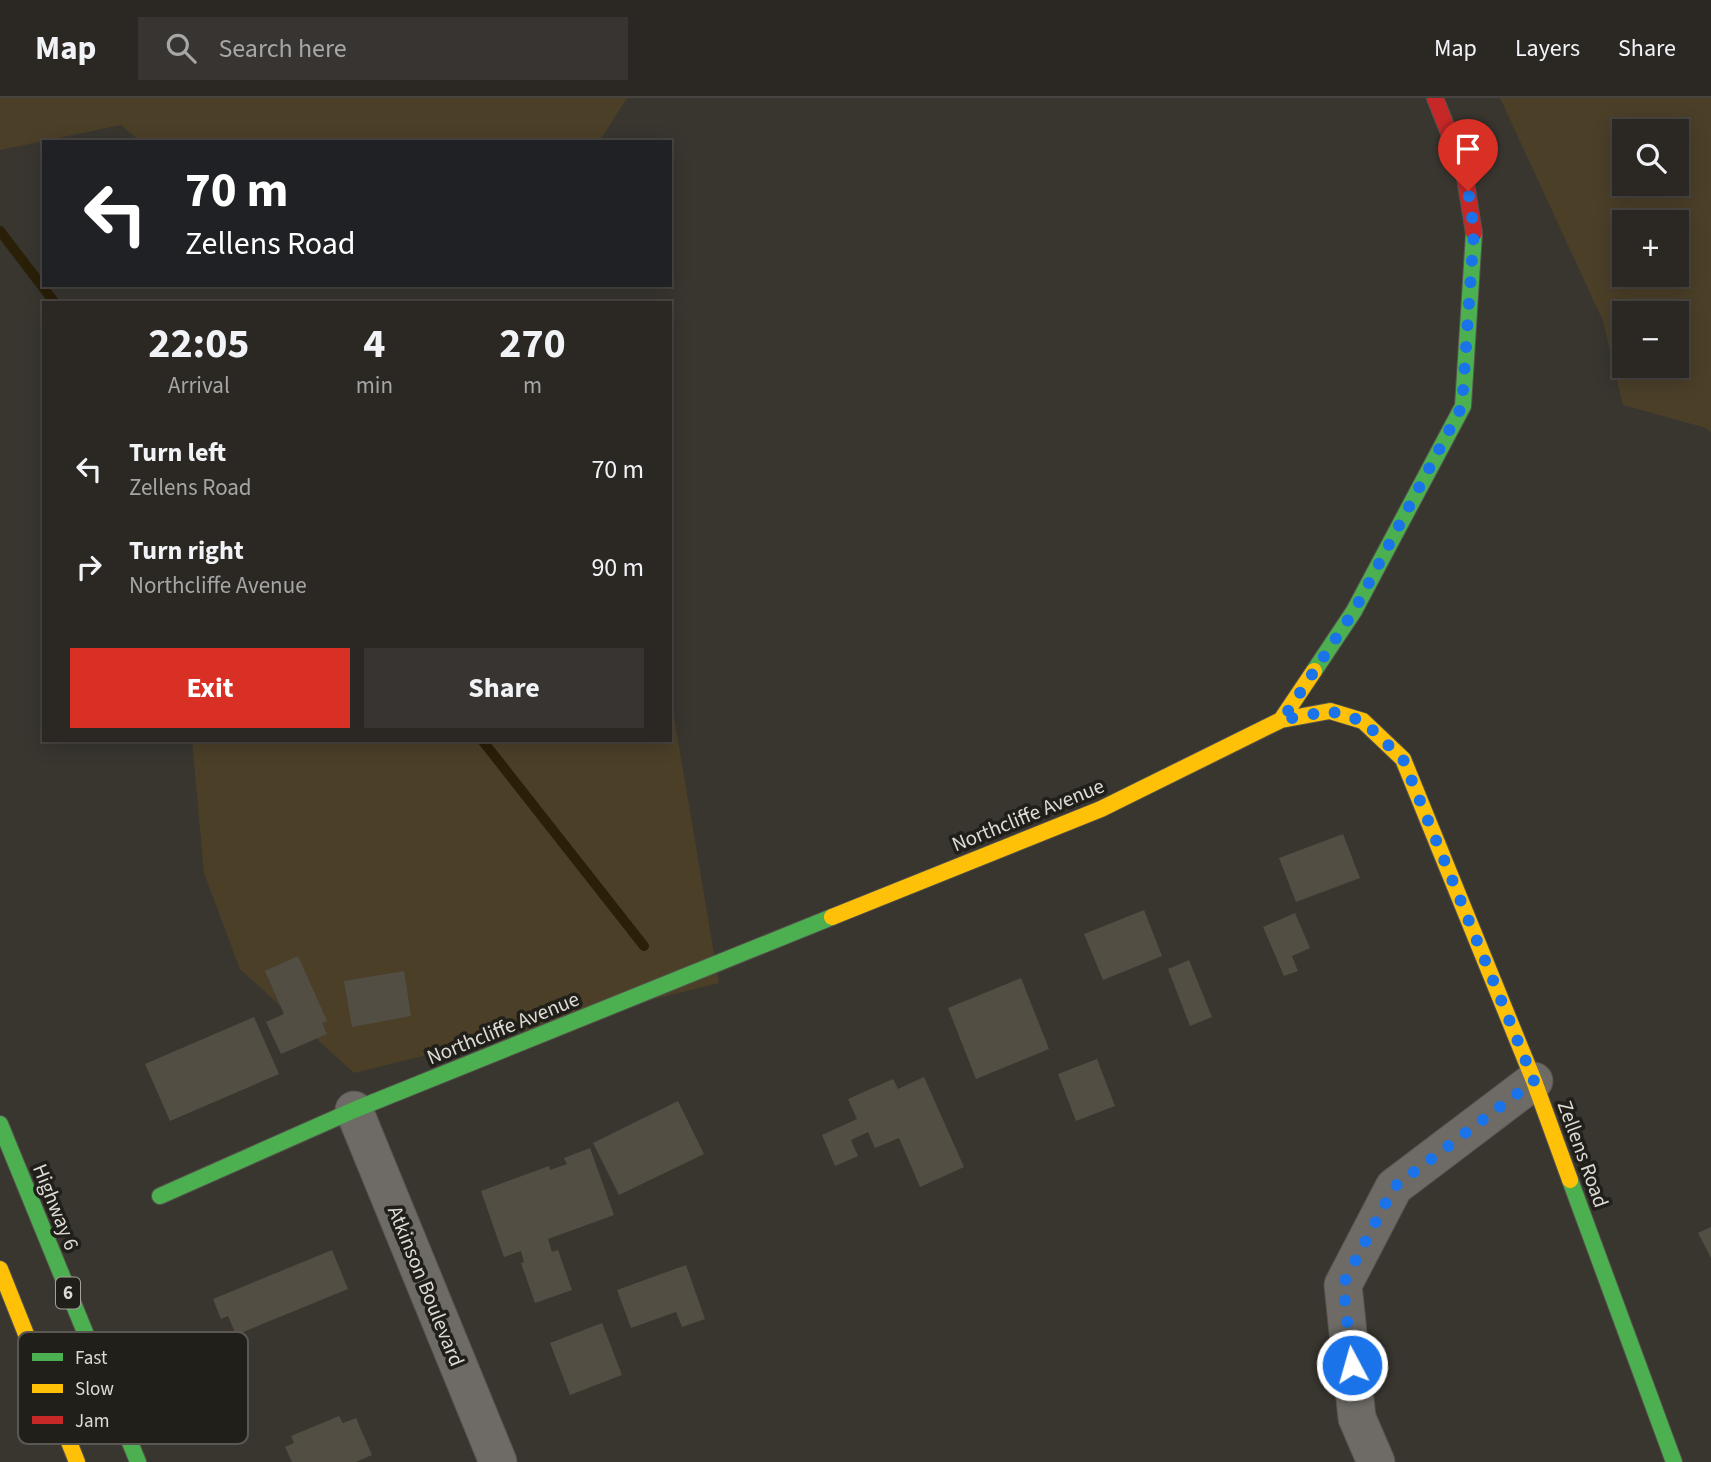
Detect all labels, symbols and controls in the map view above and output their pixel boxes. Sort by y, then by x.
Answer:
search box [138,17,628,80]
text: Map [35,25,96,72]
icon: search [162,29,200,67]
text: Search here [218,30,347,67]
text: Map [1434,31,1477,66]
text: Layers [1515,31,1580,66]
text: Share [1618,31,1676,66]
pin [1438,119,1498,191]
map controls [1612,119,1689,378]
button: search [1612,119,1689,196]
icon: arrive [1449,130,1487,168]
text: 70 m [185,156,289,226]
icon: left [70,168,161,259]
button: + [1612,210,1689,287]
text: Zellens Road [185,221,356,267]
button: − [1612,301,1689,378]
text: 22:05 [148,314,250,374]
text: 4 [363,314,385,374]
text: 270 [499,314,566,374]
text: Arrival [168,369,230,402]
text: min [356,369,393,402]
text: m [523,369,542,402]
text: Turn left [129,434,226,471]
icon: left [70,450,108,488]
text: 70 m [591,451,644,488]
text: Zellens Road [129,471,252,504]
text: Turn right [129,532,244,569]
icon: right [70,548,108,586]
text: 90 m [591,549,644,586]
text: Northcliffe Avenue [129,569,307,602]
button: Exit [70,648,350,728]
button: Share [364,648,644,728]
street label: Northcliffe Avenue [947,771,1109,859]
street label: Northcliffe Avenue [422,984,584,1072]
street label: Zellens Road [1550,1096,1616,1212]
street label: Highway 6 [25,1159,87,1255]
street label: Atkinson Boulevard [380,1201,472,1371]
road number: 6 [56,1278,80,1308]
position arrow [1315,1328,1389,1402]
legend [18,1332,248,1444]
text: Fast [75,1345,108,1372]
text: Slow [75,1376,114,1403]
text: Jam [75,1408,109,1435]

